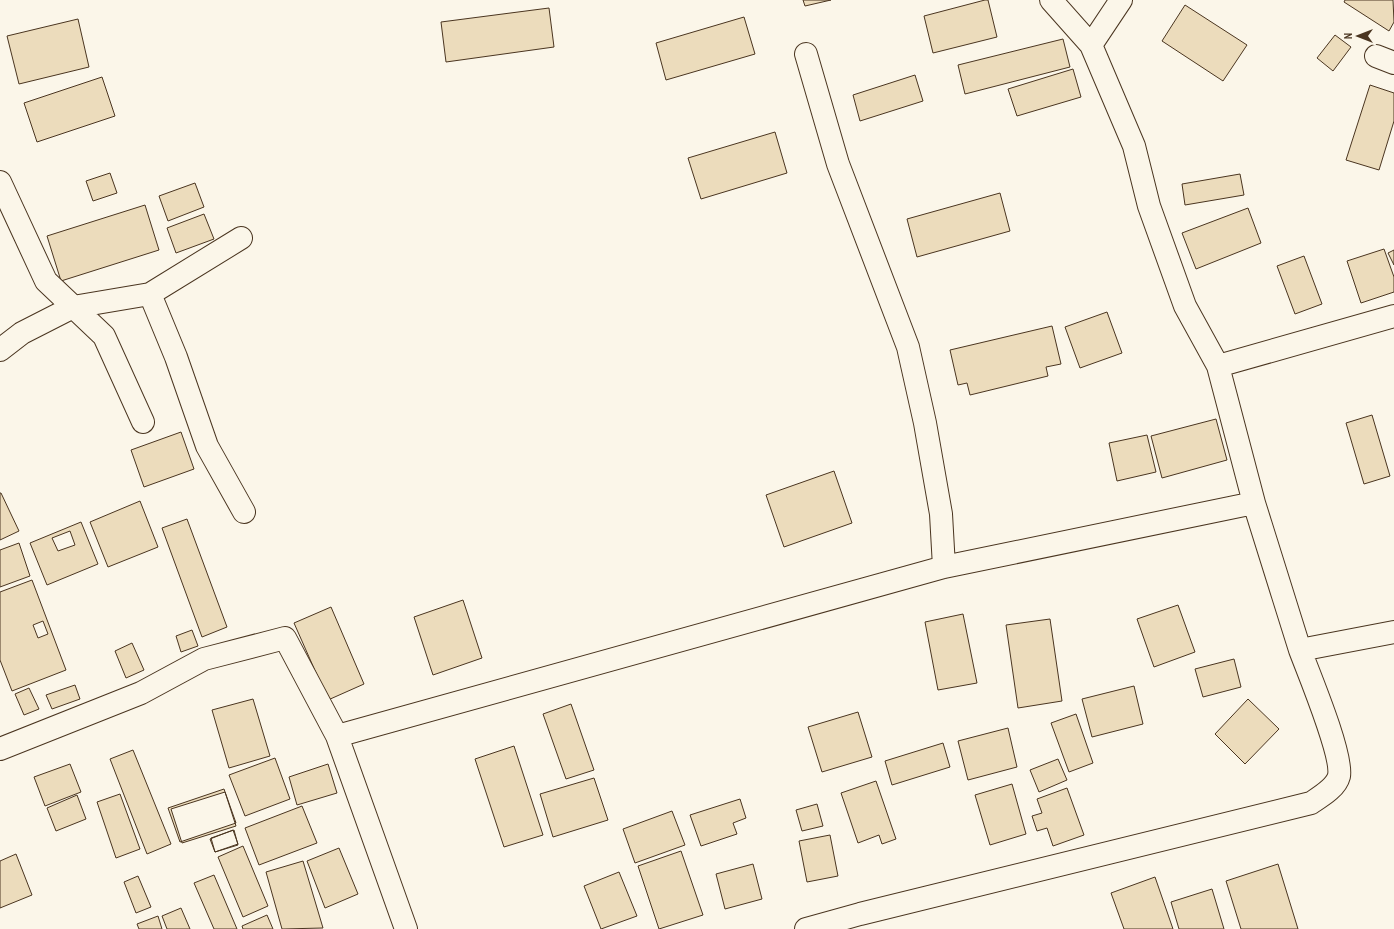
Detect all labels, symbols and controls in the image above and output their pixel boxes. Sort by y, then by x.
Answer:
north arrow [1338,16,1378,56]
text: N [1341,33,1355,39]

